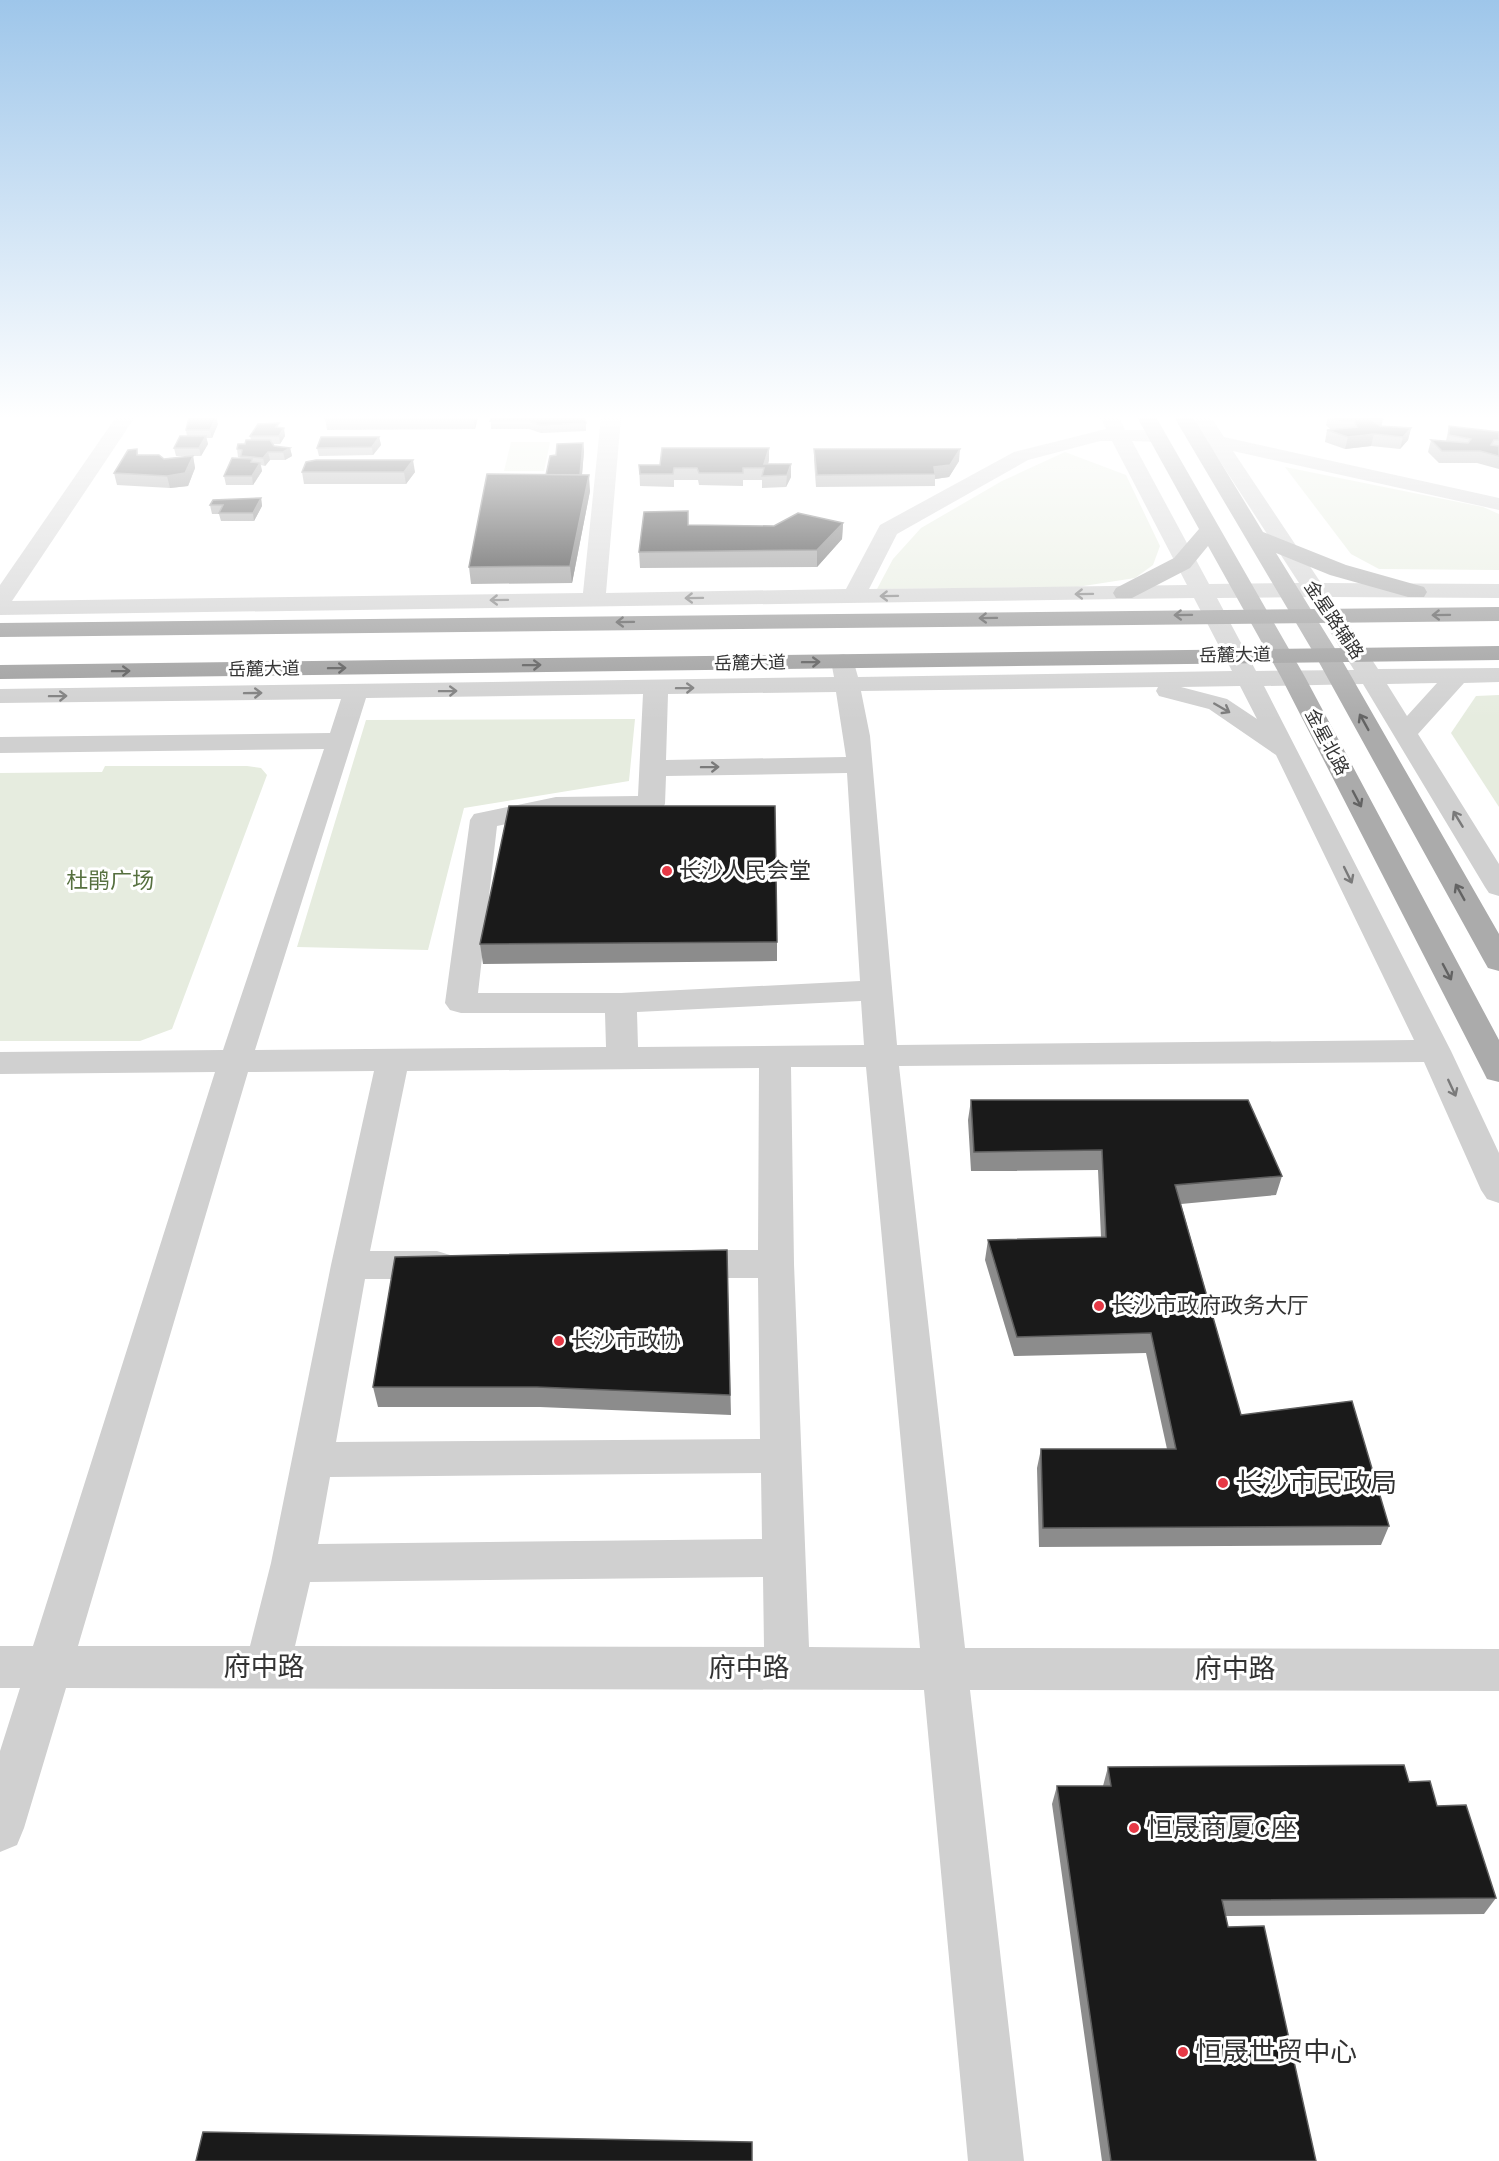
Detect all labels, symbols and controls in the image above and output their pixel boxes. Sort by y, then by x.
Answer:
street label: 金星路辅路 [1300,577,1368,663]
one-way arrow [1074,588,1094,600]
one-way arrow [879,590,899,602]
one-way arrow [684,592,704,604]
one-way arrow [489,594,509,606]
one-way arrow [1431,609,1451,621]
one-way arrow [1173,610,1193,621]
one-way arrow [978,612,998,623]
one-way arrow [615,616,635,628]
street label: 岳麓大道 [1199,643,1271,667]
street label: 岳麓大道 [714,651,786,675]
one-way arrow [801,656,821,668]
street label: 岳麓大道 [228,657,300,681]
one-way arrow [522,660,542,671]
one-way arrow [327,662,347,674]
one-way arrow [111,665,131,677]
one-way arrow [675,682,695,693]
one-way arrow [438,685,458,696]
one-way arrow [243,687,263,699]
one-way arrow [48,690,68,702]
one-way arrow [1213,702,1230,714]
street label: 金星北路 [1300,705,1354,779]
one-way arrow [1358,713,1370,730]
one-way arrow [700,762,720,773]
one-way arrow [1352,790,1363,808]
one-way arrow [1451,811,1463,828]
place label: 长沙人民会堂 [679,858,811,884]
marker: 长沙人民会堂 [660,864,674,878]
one-way arrow [1343,865,1354,883]
park label: 杜鹃广场 [66,868,154,894]
one-way arrow [1454,883,1465,901]
one-way arrow [1441,963,1453,980]
one-way arrow [1446,1078,1458,1096]
place label: 长沙市政府政务大厅 [1111,1293,1309,1319]
marker: 长沙市政府政务大厅 [1092,1299,1106,1313]
place label: 长沙市政协 [571,1328,681,1354]
marker: 长沙市政协 [552,1334,566,1348]
place label: 长沙市民政局 [1235,1467,1397,1499]
marker: 长沙市民政局 [1216,1476,1230,1490]
street label: 府中路 [224,1651,305,1683]
street label: 府中路 [709,1652,790,1684]
street label: 府中路 [1195,1653,1276,1685]
place label: 恒晟商厦C座 [1146,1812,1298,1844]
marker: 恒晟商厦C座 [1127,1821,1141,1835]
place label: 恒晟世贸中心 [1195,2036,1357,2068]
marker: 恒晟世贸中心 [1176,2045,1190,2059]

